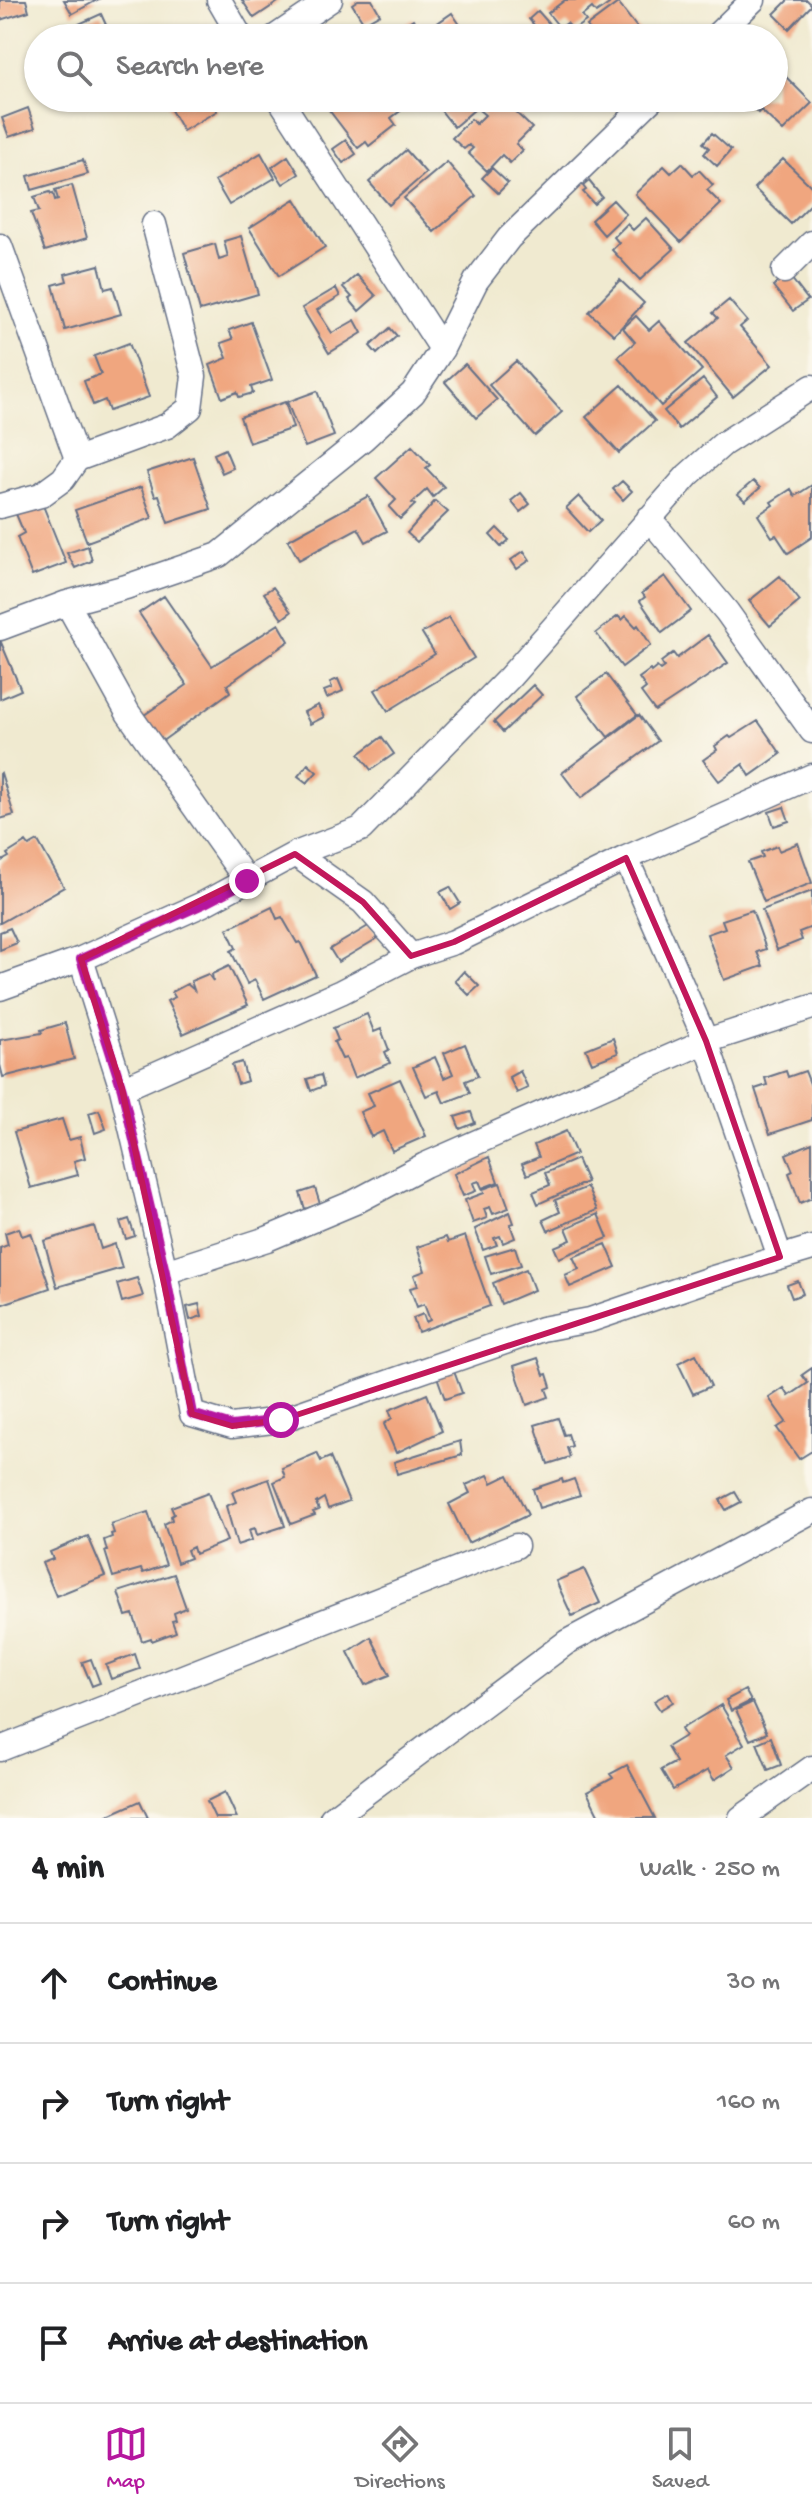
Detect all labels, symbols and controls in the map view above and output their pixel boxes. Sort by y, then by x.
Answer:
search box [24,24,788,112]
icon: search [52,46,96,90]
text: Search here [116,51,264,86]
route end [229,863,265,899]
route start [263,1402,299,1438]
text: 4 min [32,1850,104,1890]
text: Walk · 250 m [640,1855,780,1886]
icon: ahead [32,1961,76,2005]
text: Continue [108,1966,217,2001]
text: 30 m [727,1968,780,1999]
icon: right [32,2081,76,2125]
text: Turn right [108,2086,228,2121]
text: 160 m [717,2088,780,2119]
icon: right [32,2201,76,2245]
text: Turn right [108,2206,228,2241]
text: 60 m [727,2208,780,2239]
icon: arrive [32,2321,76,2365]
text: Arrive at destination [108,2326,368,2361]
tab: Map [104,2422,148,2496]
tab: Directions [355,2422,445,2496]
tab: Saved [652,2422,708,2496]

